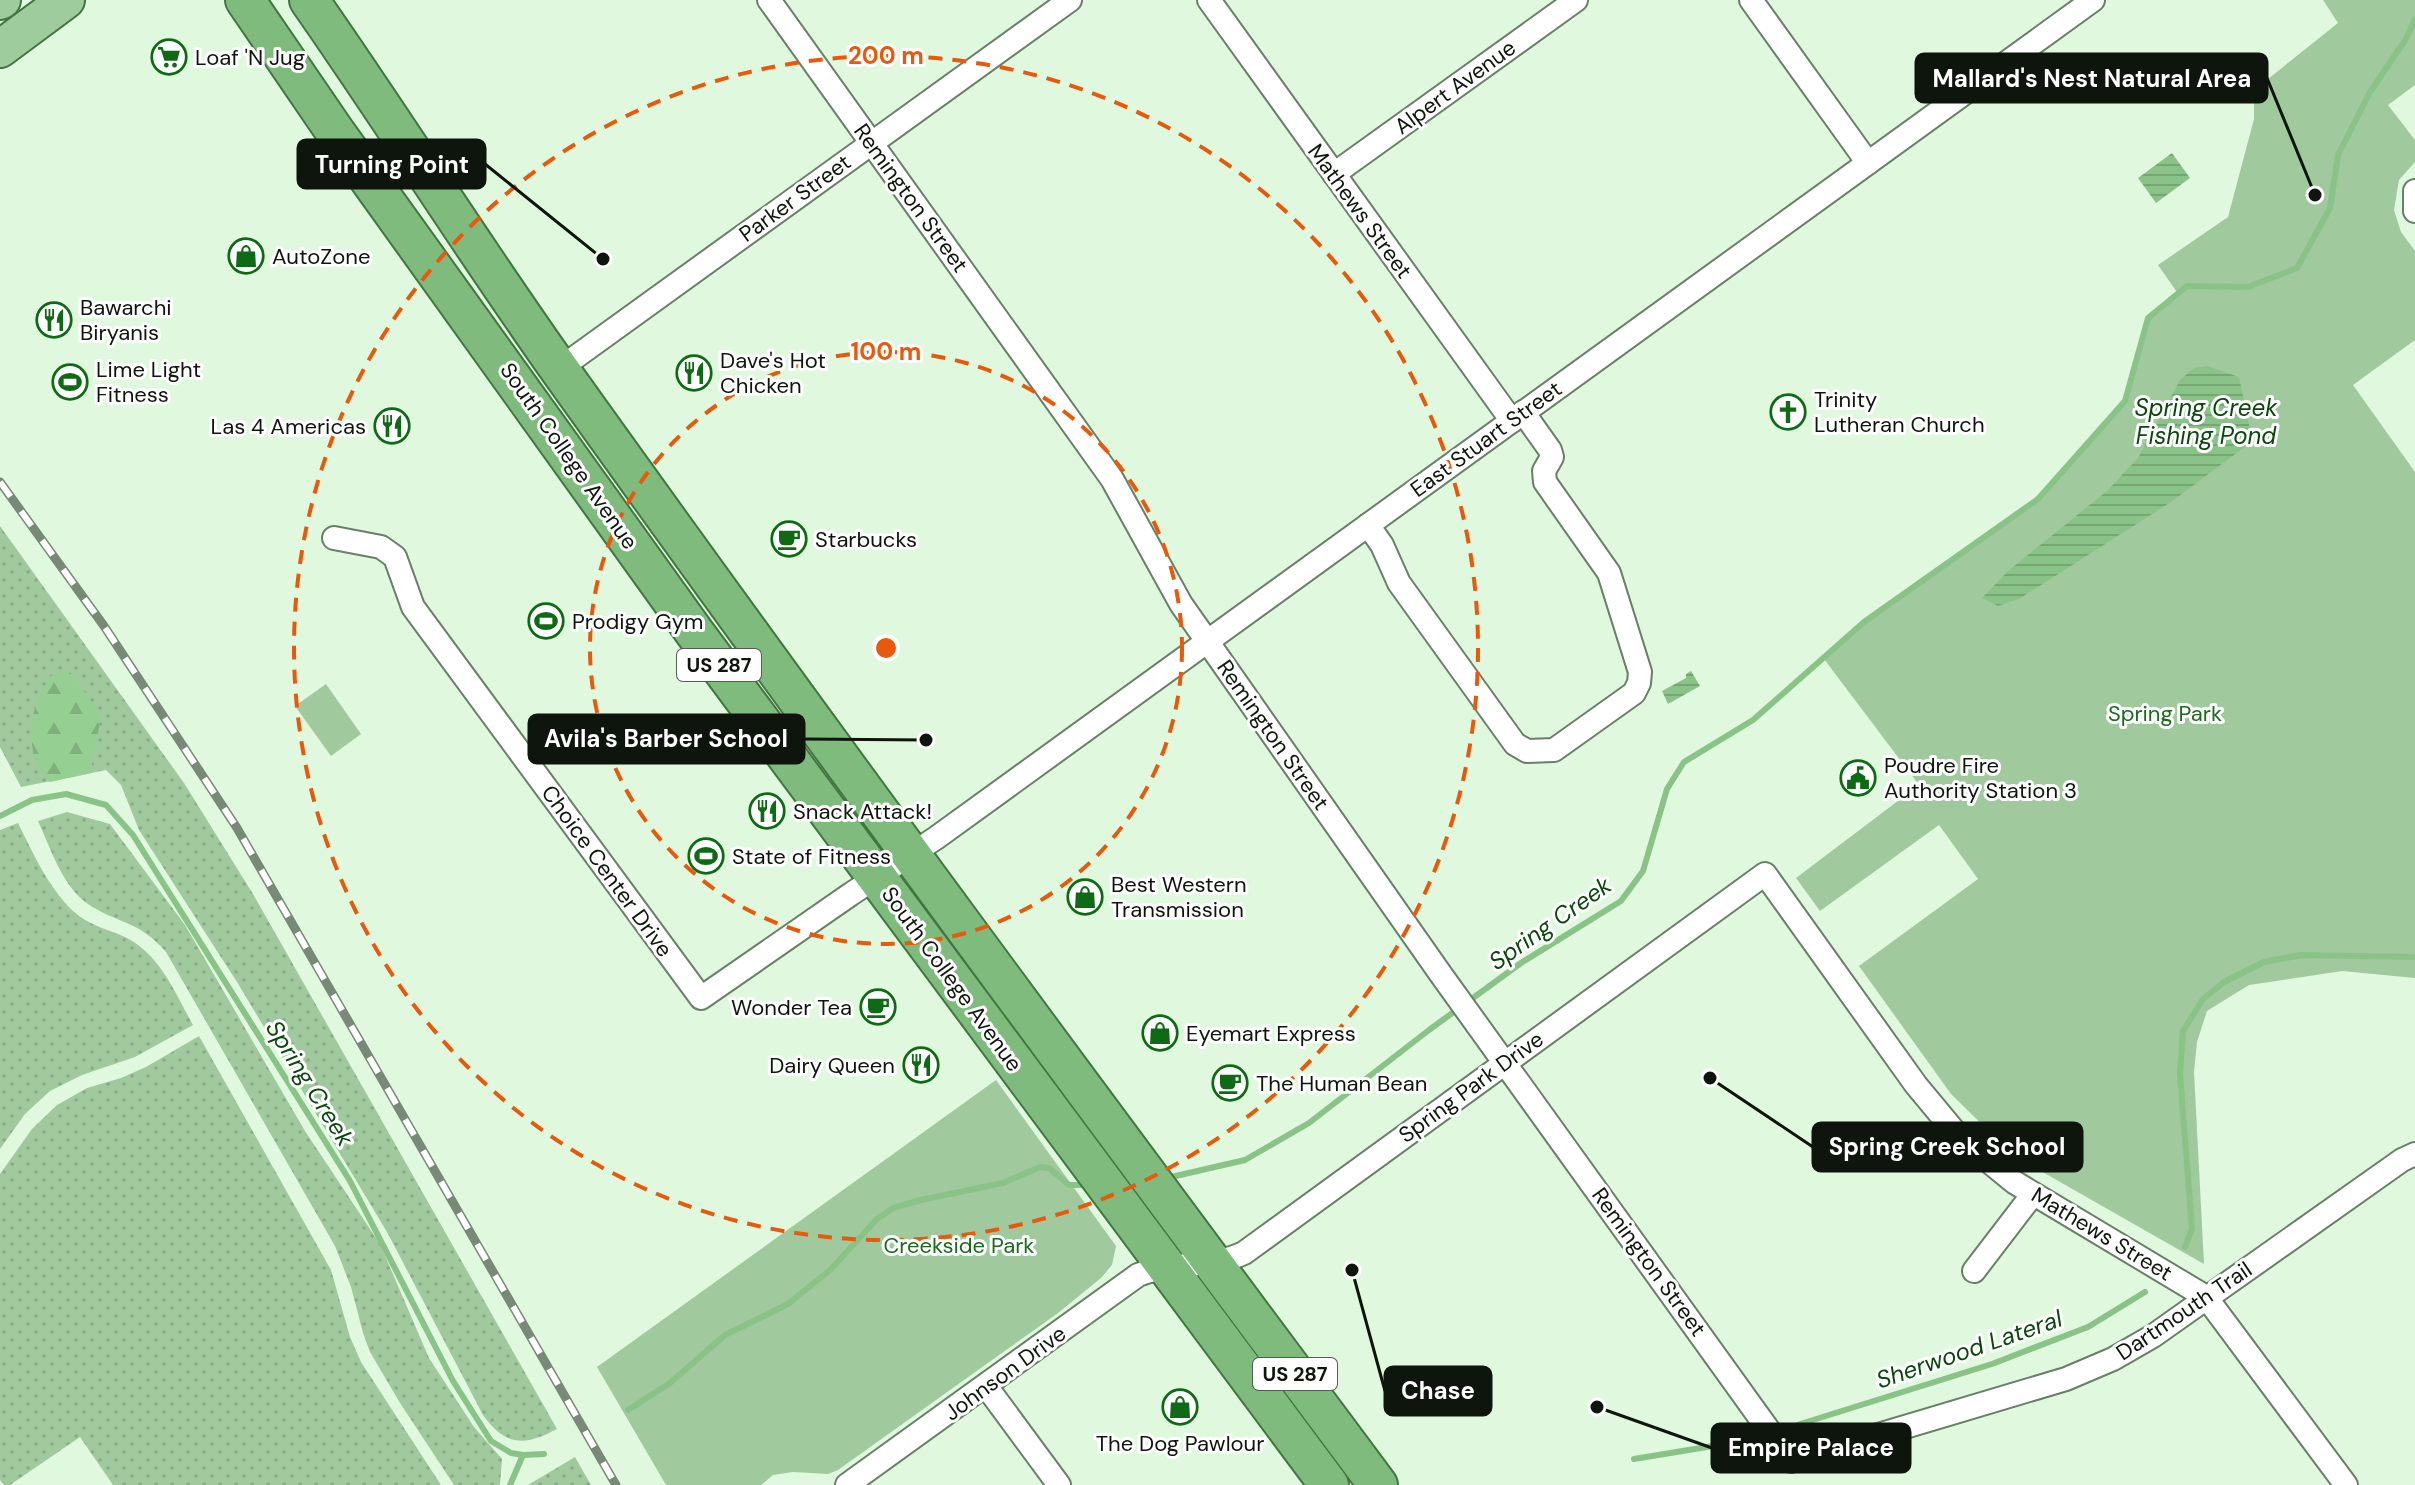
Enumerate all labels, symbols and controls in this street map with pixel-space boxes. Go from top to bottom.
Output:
street label: Alpert Avenue [1389,33,1521,141]
supermarket icon: Loaf 'N Jug [150,38,188,76]
text: 200 m [848,40,924,71]
place label: Loaf 'N Jug [195,43,305,72]
callout: Mallard's Nest Natural Area [1916,54,2267,102]
text: Mallard's Nest Natural Area [1933,63,2251,94]
street label: Remington Street [847,118,975,278]
street label: Mathews Street [1301,138,1419,284]
callout: Turning Point [298,140,485,188]
street label: Parker Street [733,148,857,248]
text: Turning Point [315,149,469,180]
shop icon: AutoZone [227,237,265,275]
place label: AutoZone [272,242,370,271]
place label: Bawarchi Biryanis [80,293,172,347]
restaurant icon: Bawarchi Biryanis [35,301,73,339]
text: 100 m [851,336,921,367]
place label: Dave's Hot Chicken [720,346,826,400]
restaurant icon: Dave's Hot Chicken [675,354,713,392]
place label: Lime Light Fitness [96,355,201,409]
street label: South College Avenue [494,357,644,555]
sports icon: Lime Light Fitness [51,363,89,401]
street label: East Stuart Street [1405,374,1567,504]
place label: Trinity Lutheran Church [1814,385,1985,439]
water label: Spring Creek Fishing Pond [2135,392,2278,451]
church icon: Trinity Lutheran Church [1769,393,1807,431]
restaurant icon: Las 4 Americas [373,407,411,445]
place label: Las 4 Americas [211,412,366,441]
cafe icon: Starbucks [770,520,808,558]
place label: Starbucks [815,525,917,554]
sports icon: Prodigy Gym [527,602,565,640]
place label: Prodigy Gym [572,607,703,636]
centre of rings [872,634,900,662]
road number: US 287 [677,649,761,681]
street label: Remington Street [1210,654,1336,816]
park label: Spring Park [2108,699,2222,728]
callout: Avila's Barber School [529,715,804,763]
text: Avila's Barber School [544,723,788,754]
place label: Poudre Fire Authority Station 3 [1884,751,2077,805]
public building icon: Poudre Fire Authority Station 3 [1839,759,1877,797]
street label: Choice Center Drive [535,779,679,963]
restaurant icon: Snack Attack! [748,792,786,830]
place label: Snack Attack! [793,797,932,826]
sports icon: State of Fitness [687,837,725,875]
place label: State of Fitness [732,842,891,871]
water label: Spring Creek [1483,869,1618,977]
place label: Best Western Transmission [1111,870,1247,924]
shop icon: Best Western Transmission [1066,878,1104,916]
street label: South College Avenue [875,881,1029,1077]
cafe icon: Wonder Tea [859,988,897,1026]
place label: Wonder Tea [731,993,852,1022]
water label: Spring Creek [259,1014,361,1152]
shop icon: Eyemart Express [1141,1014,1179,1052]
place label: Eyemart Express [1186,1019,1356,1048]
street label: Spring Park Drive [1393,1025,1549,1149]
restaurant icon: Dairy Queen [902,1046,940,1084]
place label: Dairy Queen [769,1051,895,1080]
cafe icon: The Human Bean [1211,1064,1249,1102]
place label: The Human Bean [1256,1069,1427,1098]
callout: Spring Creek School [1813,1123,2082,1171]
text: Spring Creek School [1829,1131,2065,1162]
street label: Mathews Street [2026,1180,2178,1288]
street label: Remington Street [1585,1182,1713,1342]
park label: Creekside Park [884,1231,1034,1260]
street label: Dartmouth Trail [2111,1255,2257,1367]
water label: Sherwood Lateral [1872,1302,2067,1395]
street label: Johnson Drive [938,1319,1072,1427]
road number: US 287 [1253,1358,1337,1390]
callout: Chase [1385,1367,1491,1415]
text: Chase [1401,1375,1475,1406]
shop icon: The Dog Pawlour [1161,1388,1199,1426]
callout: Empire Palace [1712,1424,1910,1472]
place label: The Dog Pawlour [1096,1429,1264,1458]
text: Empire Palace [1728,1432,1894,1463]

